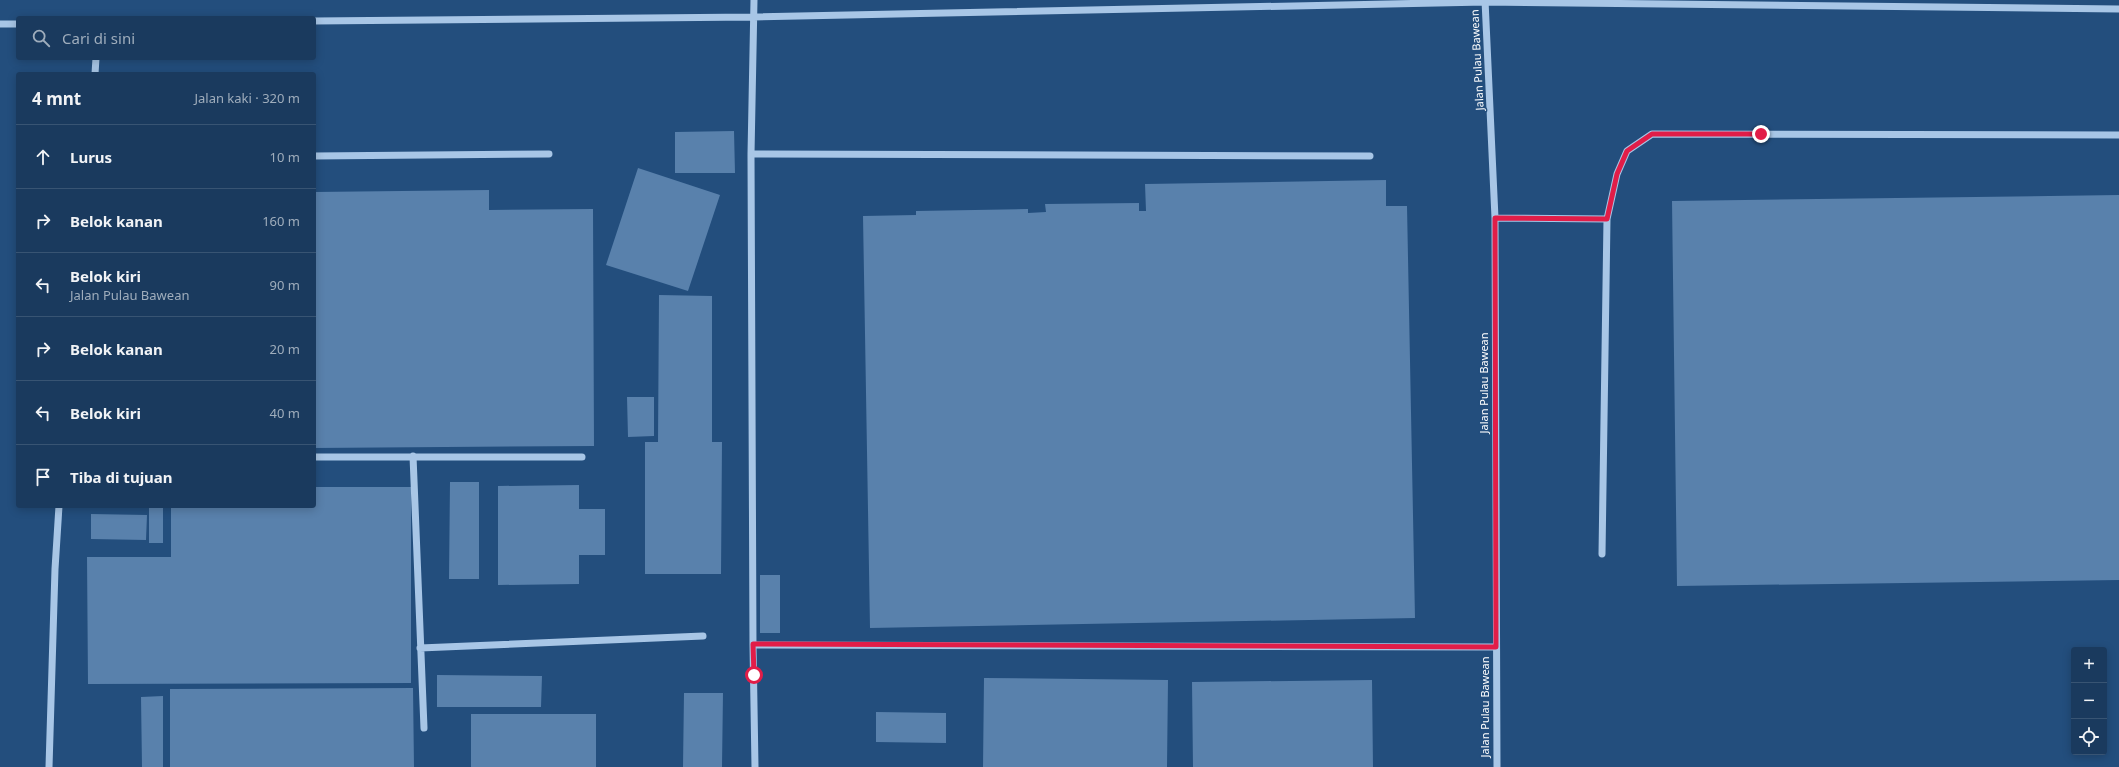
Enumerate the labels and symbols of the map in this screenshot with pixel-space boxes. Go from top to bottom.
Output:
street label: Jalan Pulau Bawean [1466,9,1487,112]
route end [1752,125,1770,143]
street label: Jalan Pulau Bawean [1476,332,1491,435]
street label: Jalan Pulau Bawean [1477,656,1492,759]
route start [745,666,763,684]

